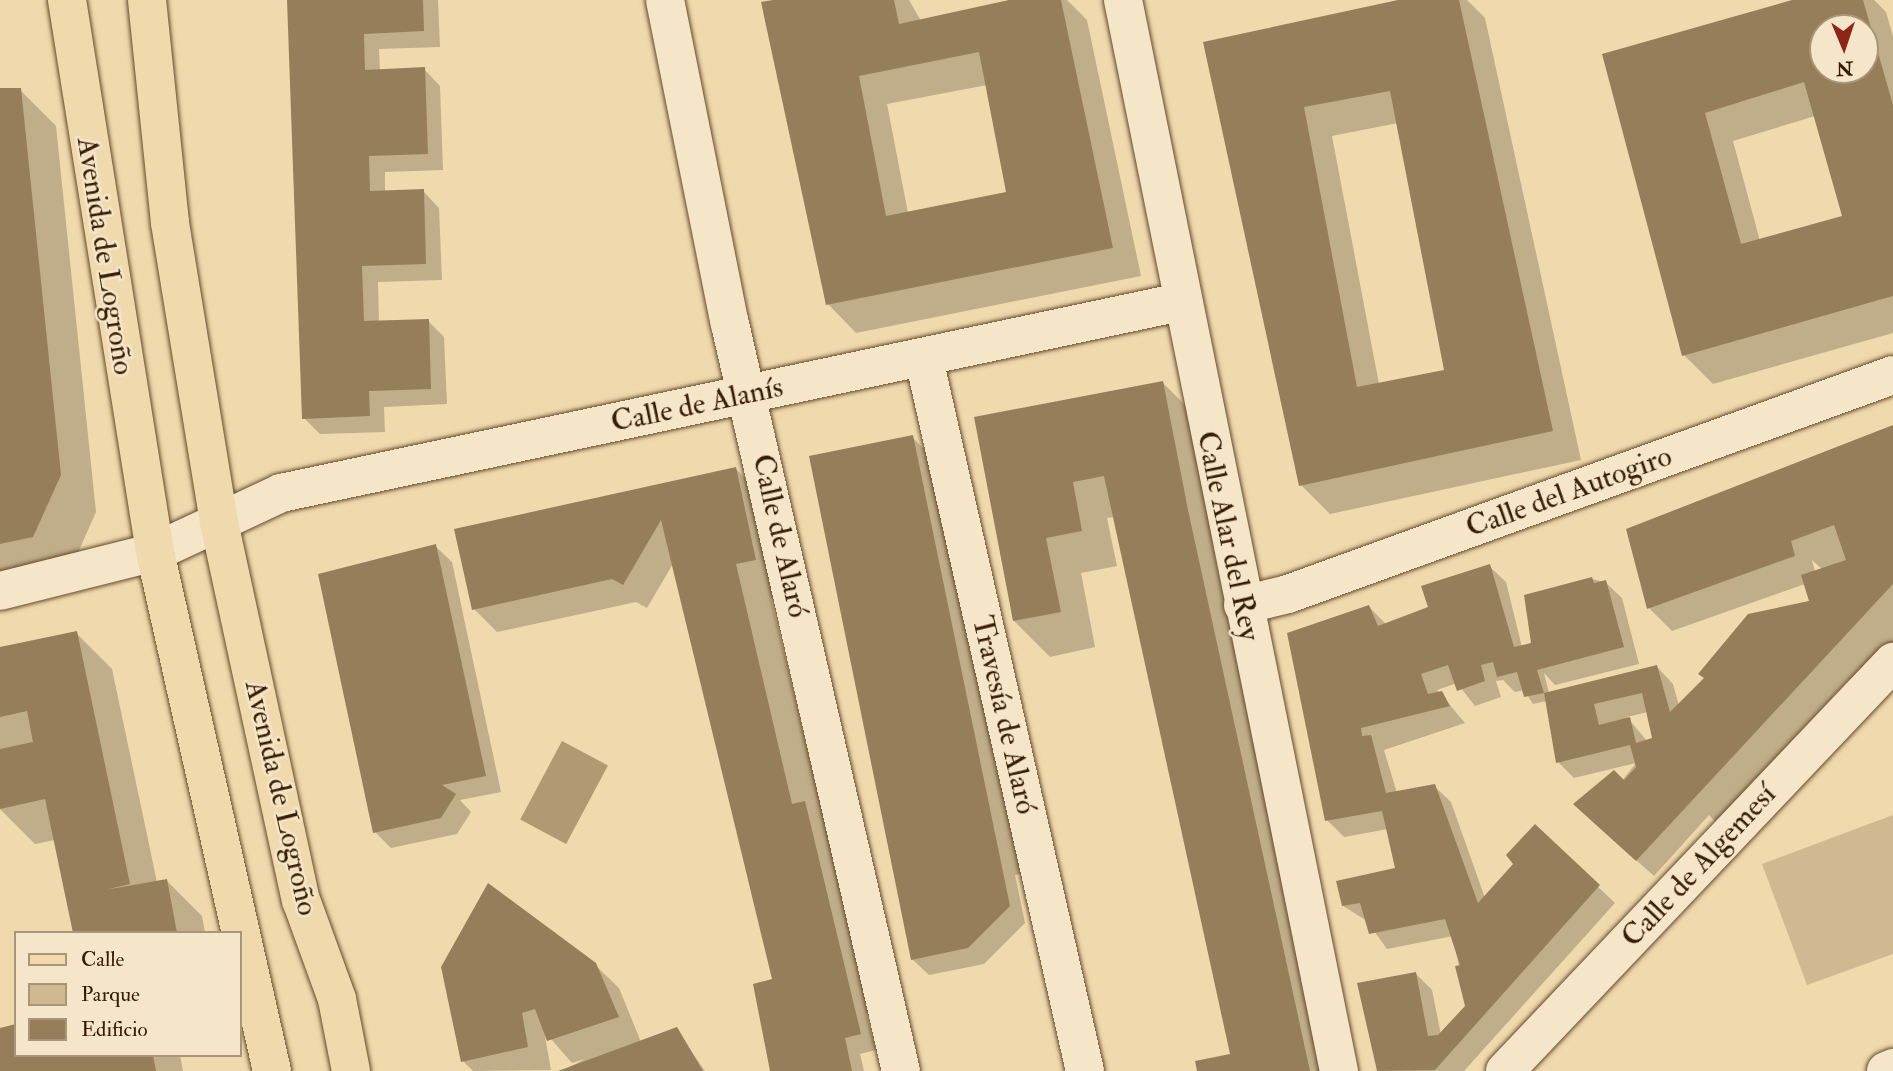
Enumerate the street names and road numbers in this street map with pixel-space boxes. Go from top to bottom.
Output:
street label: Avenida de Logroño [68,135,142,377]
street label: Calle de Alanís [608,369,786,441]
street label: Calle Alar del Rey [1188,428,1268,644]
street label: Calle del Autogiro [1461,438,1677,546]
street label: Calle de Alaró [744,451,816,621]
street label: Travesía de Alaró [964,612,1044,818]
street label: Avenida de Logroño [236,677,326,919]
street label: Calle de Algemesí [1614,777,1784,955]

